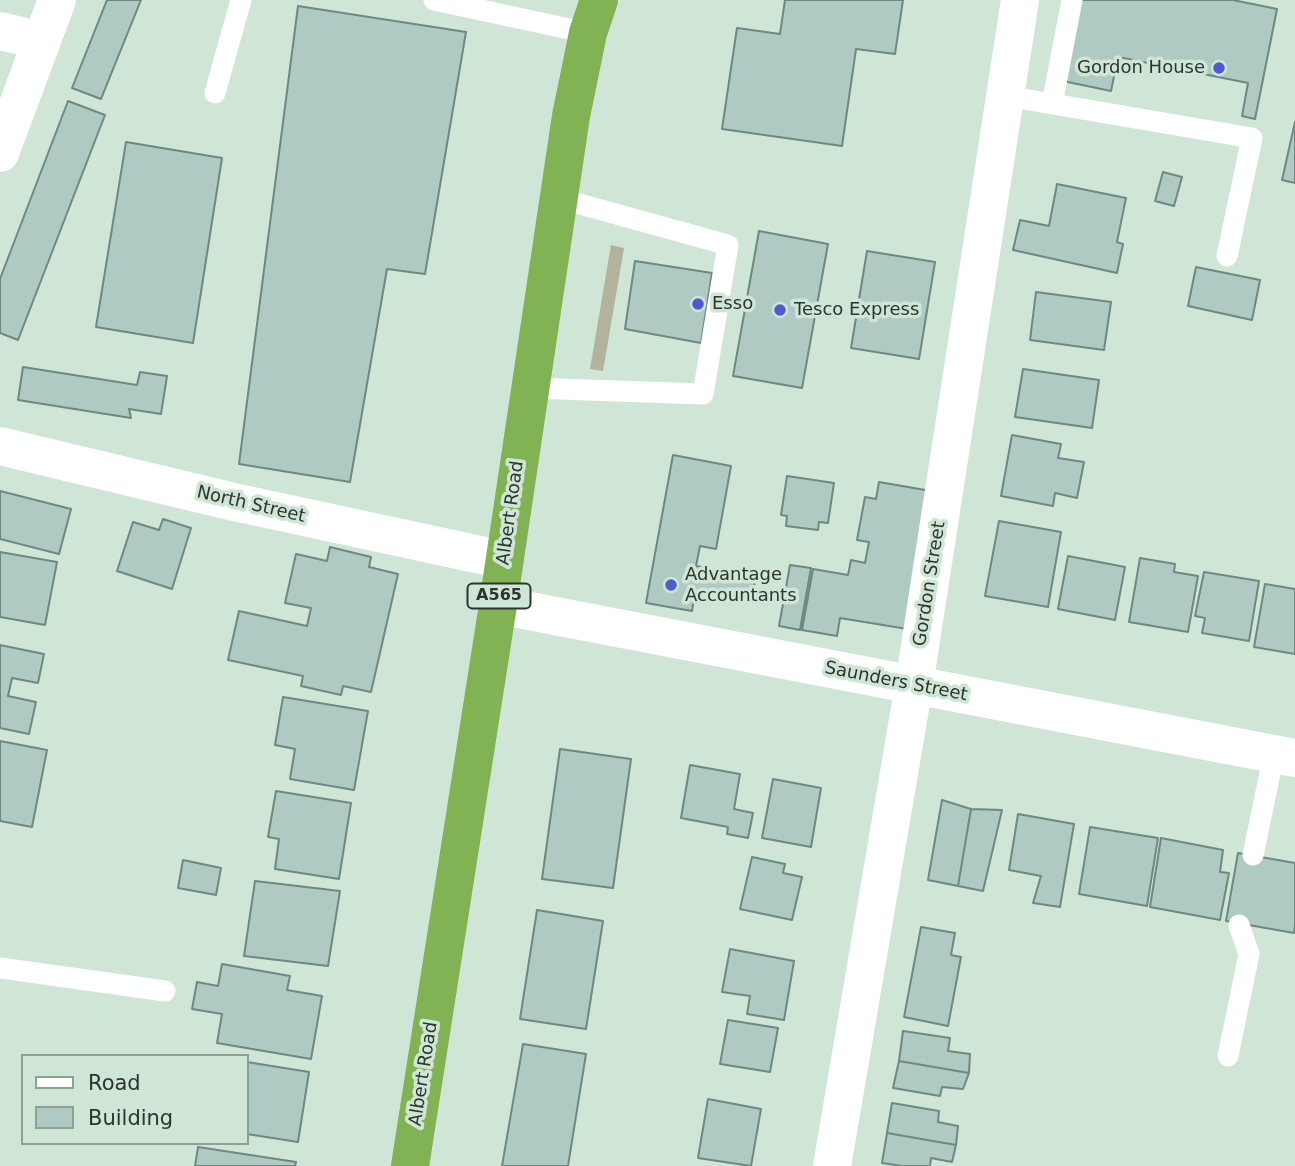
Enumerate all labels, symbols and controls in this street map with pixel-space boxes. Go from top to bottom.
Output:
place label: Gordon House [1077,57,1205,79]
marker: Gordon House [1211,60,1227,76]
place label: Esso [712,293,753,315]
marker: Esso [690,296,706,312]
place label: Tesco Express [794,299,919,321]
marker: Tesco Express [772,302,788,318]
street label: Albert Road [493,459,529,567]
street label: North Street [195,482,307,528]
street label: Gordon Street [909,520,951,648]
place label: Advantage Accountants [685,564,797,606]
marker: Advantage Accountants [663,577,679,593]
road number: A565 [468,583,530,608]
street label: Saunders Street [823,658,969,706]
street label: Albert Road [405,1020,443,1128]
legend [21,1054,248,1145]
text: Road [88,1071,141,1095]
text: Building [88,1106,173,1130]

